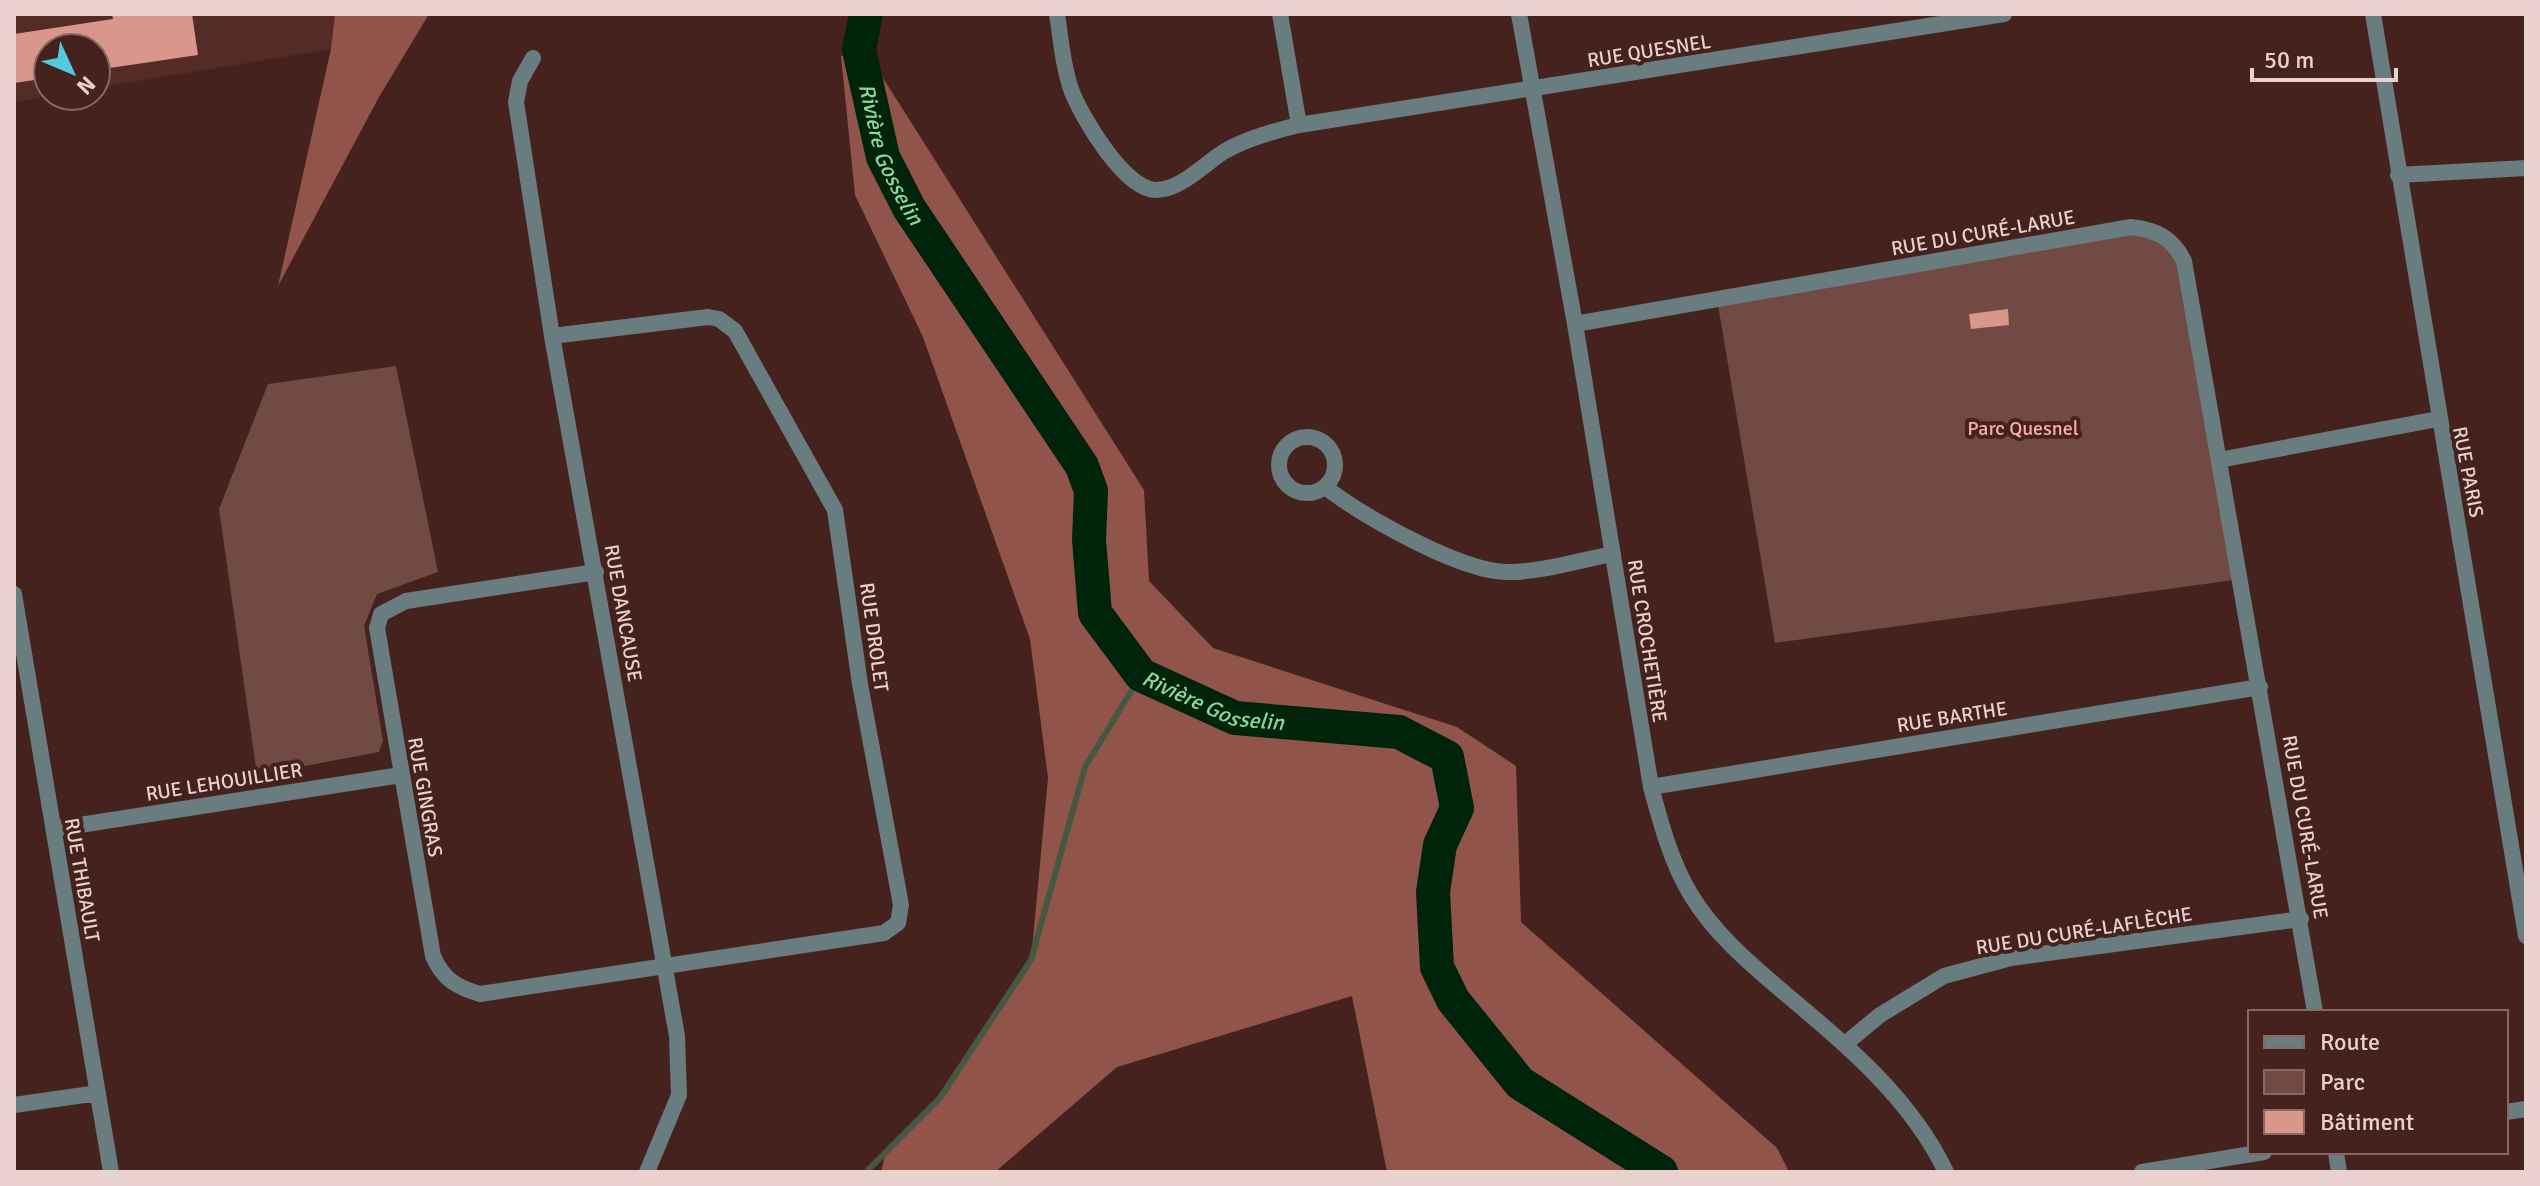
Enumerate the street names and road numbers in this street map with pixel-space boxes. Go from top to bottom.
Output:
street label: RUE QUESNEL [1585,29,1713,73]
street label: RUE DU CURÉ-LARUE [1889,205,2077,261]
street label: RUE PARIS [2447,424,2489,520]
street label: RUE DANCAUSE [599,542,647,684]
street label: RUE CROCHETIÈRE [1622,558,1672,724]
street label: RUE DROLET [854,581,894,693]
street label: RUE BARTHE [1895,696,2009,738]
street label: RUE DU CURÉ-LARUE [2277,733,2333,921]
street label: RUE GINGRAS [402,735,448,859]
street label: RUE LEHOUILLIER [144,757,304,807]
street label: RUE THIBAULT [59,816,105,944]
street label: RUE DU CURÉ-LAFLÈCHE [1974,902,2194,960]

